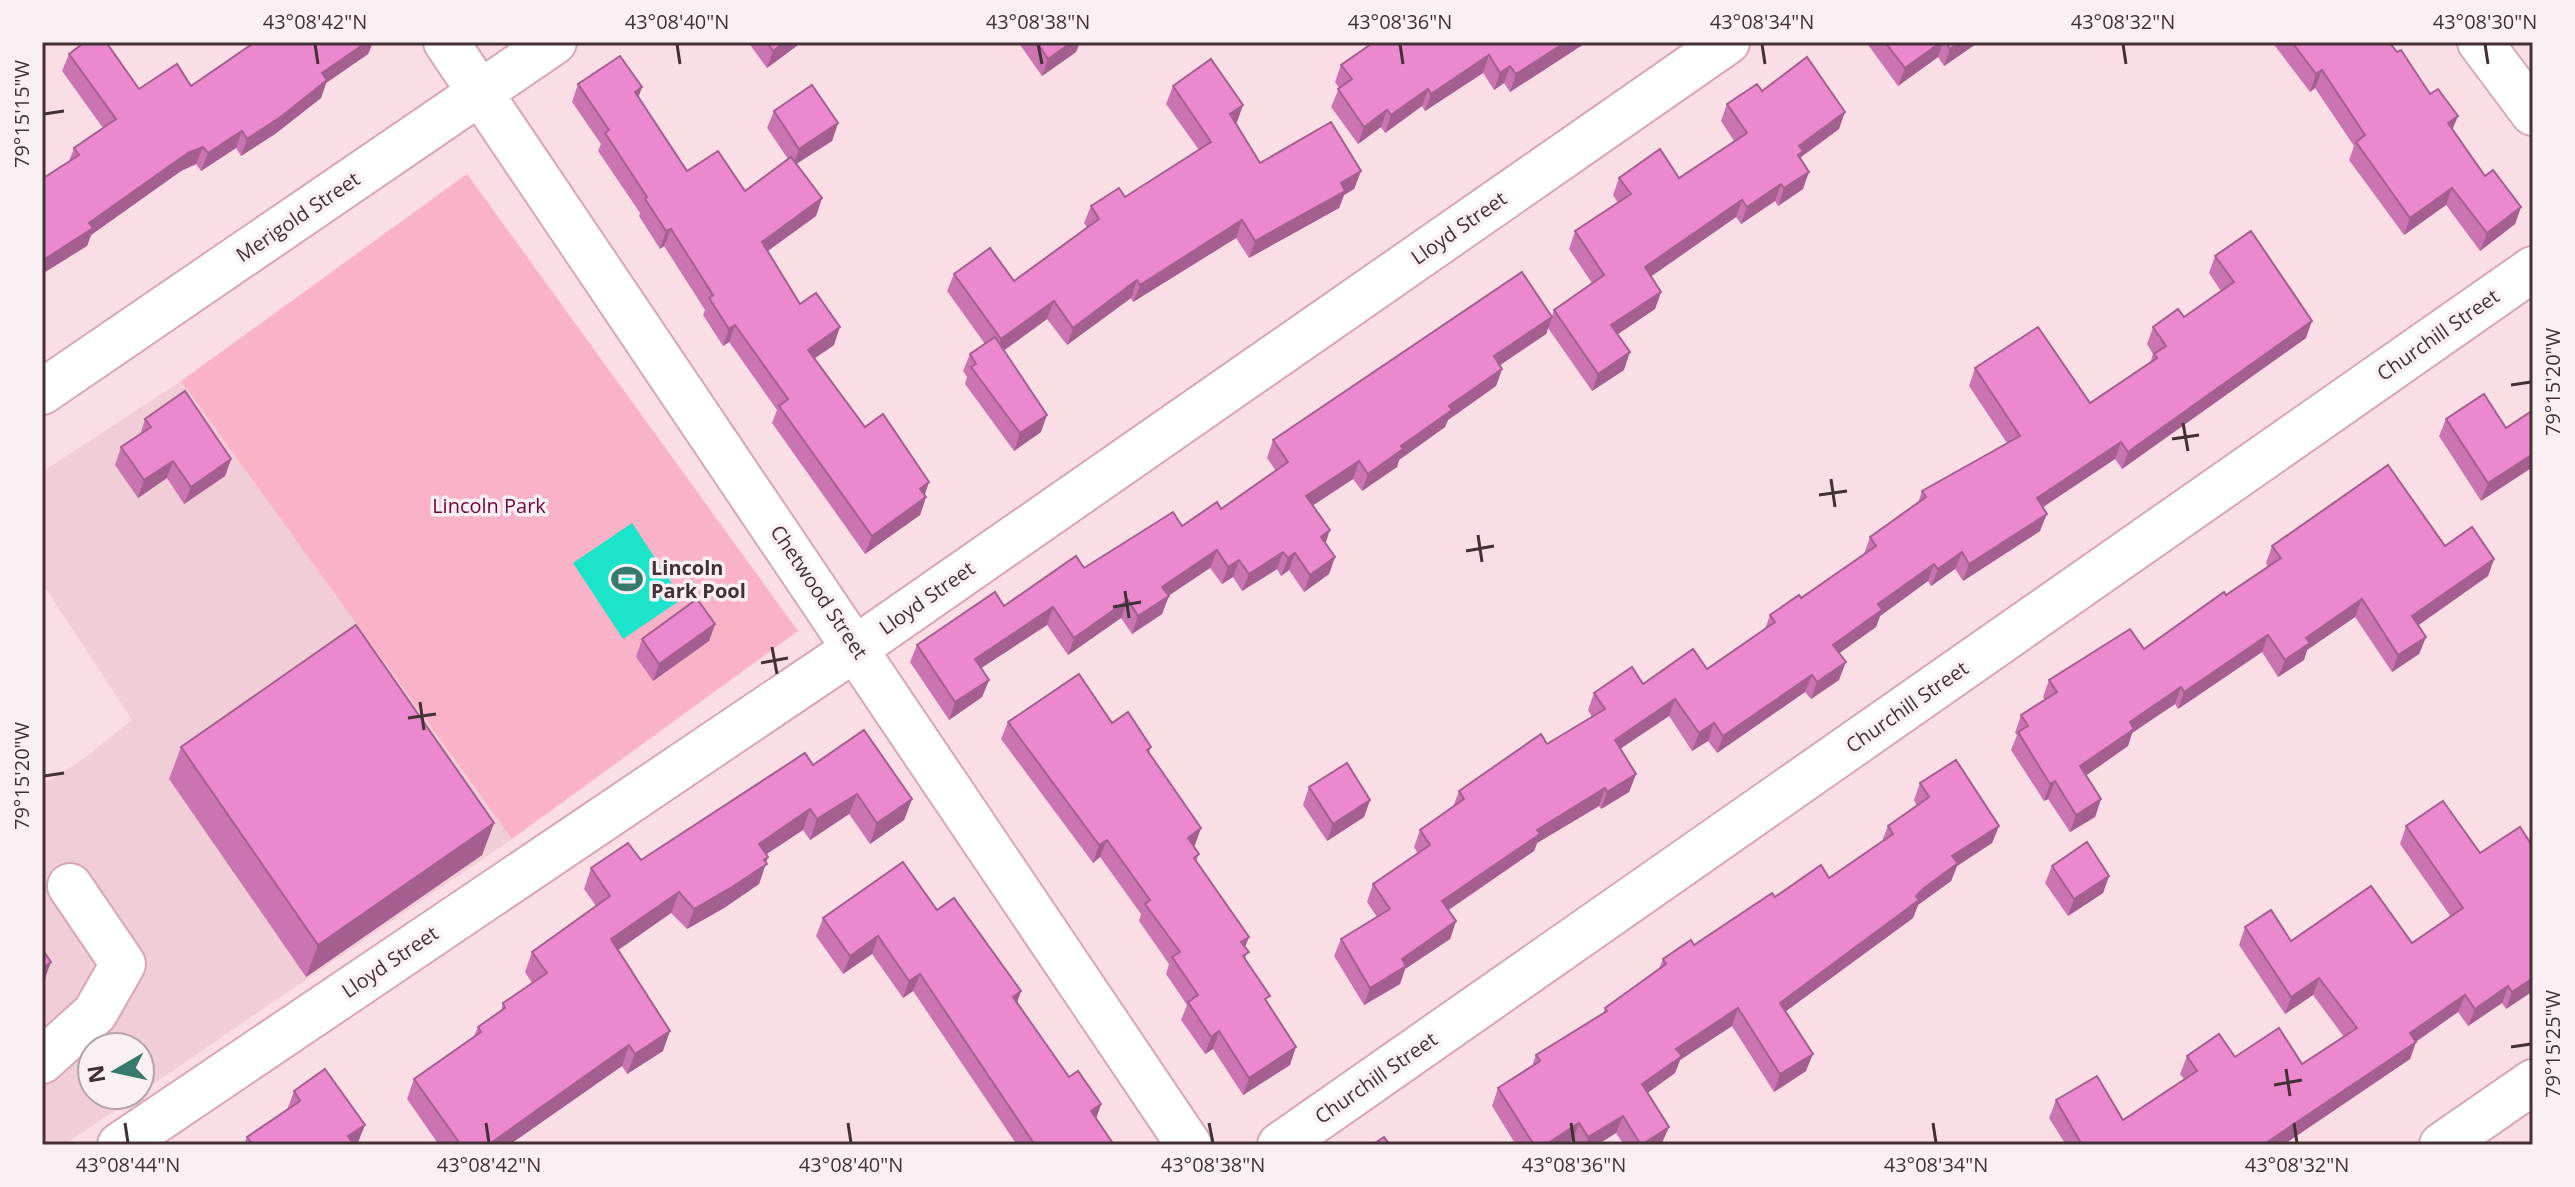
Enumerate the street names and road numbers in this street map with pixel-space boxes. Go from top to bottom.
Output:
street label: Merigold Street [231,165,365,268]
street label: Lloyd Street [1406,185,1512,270]
street label: Churchill Street [2371,282,2504,387]
street label: Chetwood Street [765,519,874,664]
street label: Lloyd Street [874,555,980,640]
street label: Churchill Street [1840,654,1973,759]
street label: Lloyd Street [336,919,443,1004]
street label: Churchill Street [1309,1025,1442,1130]

